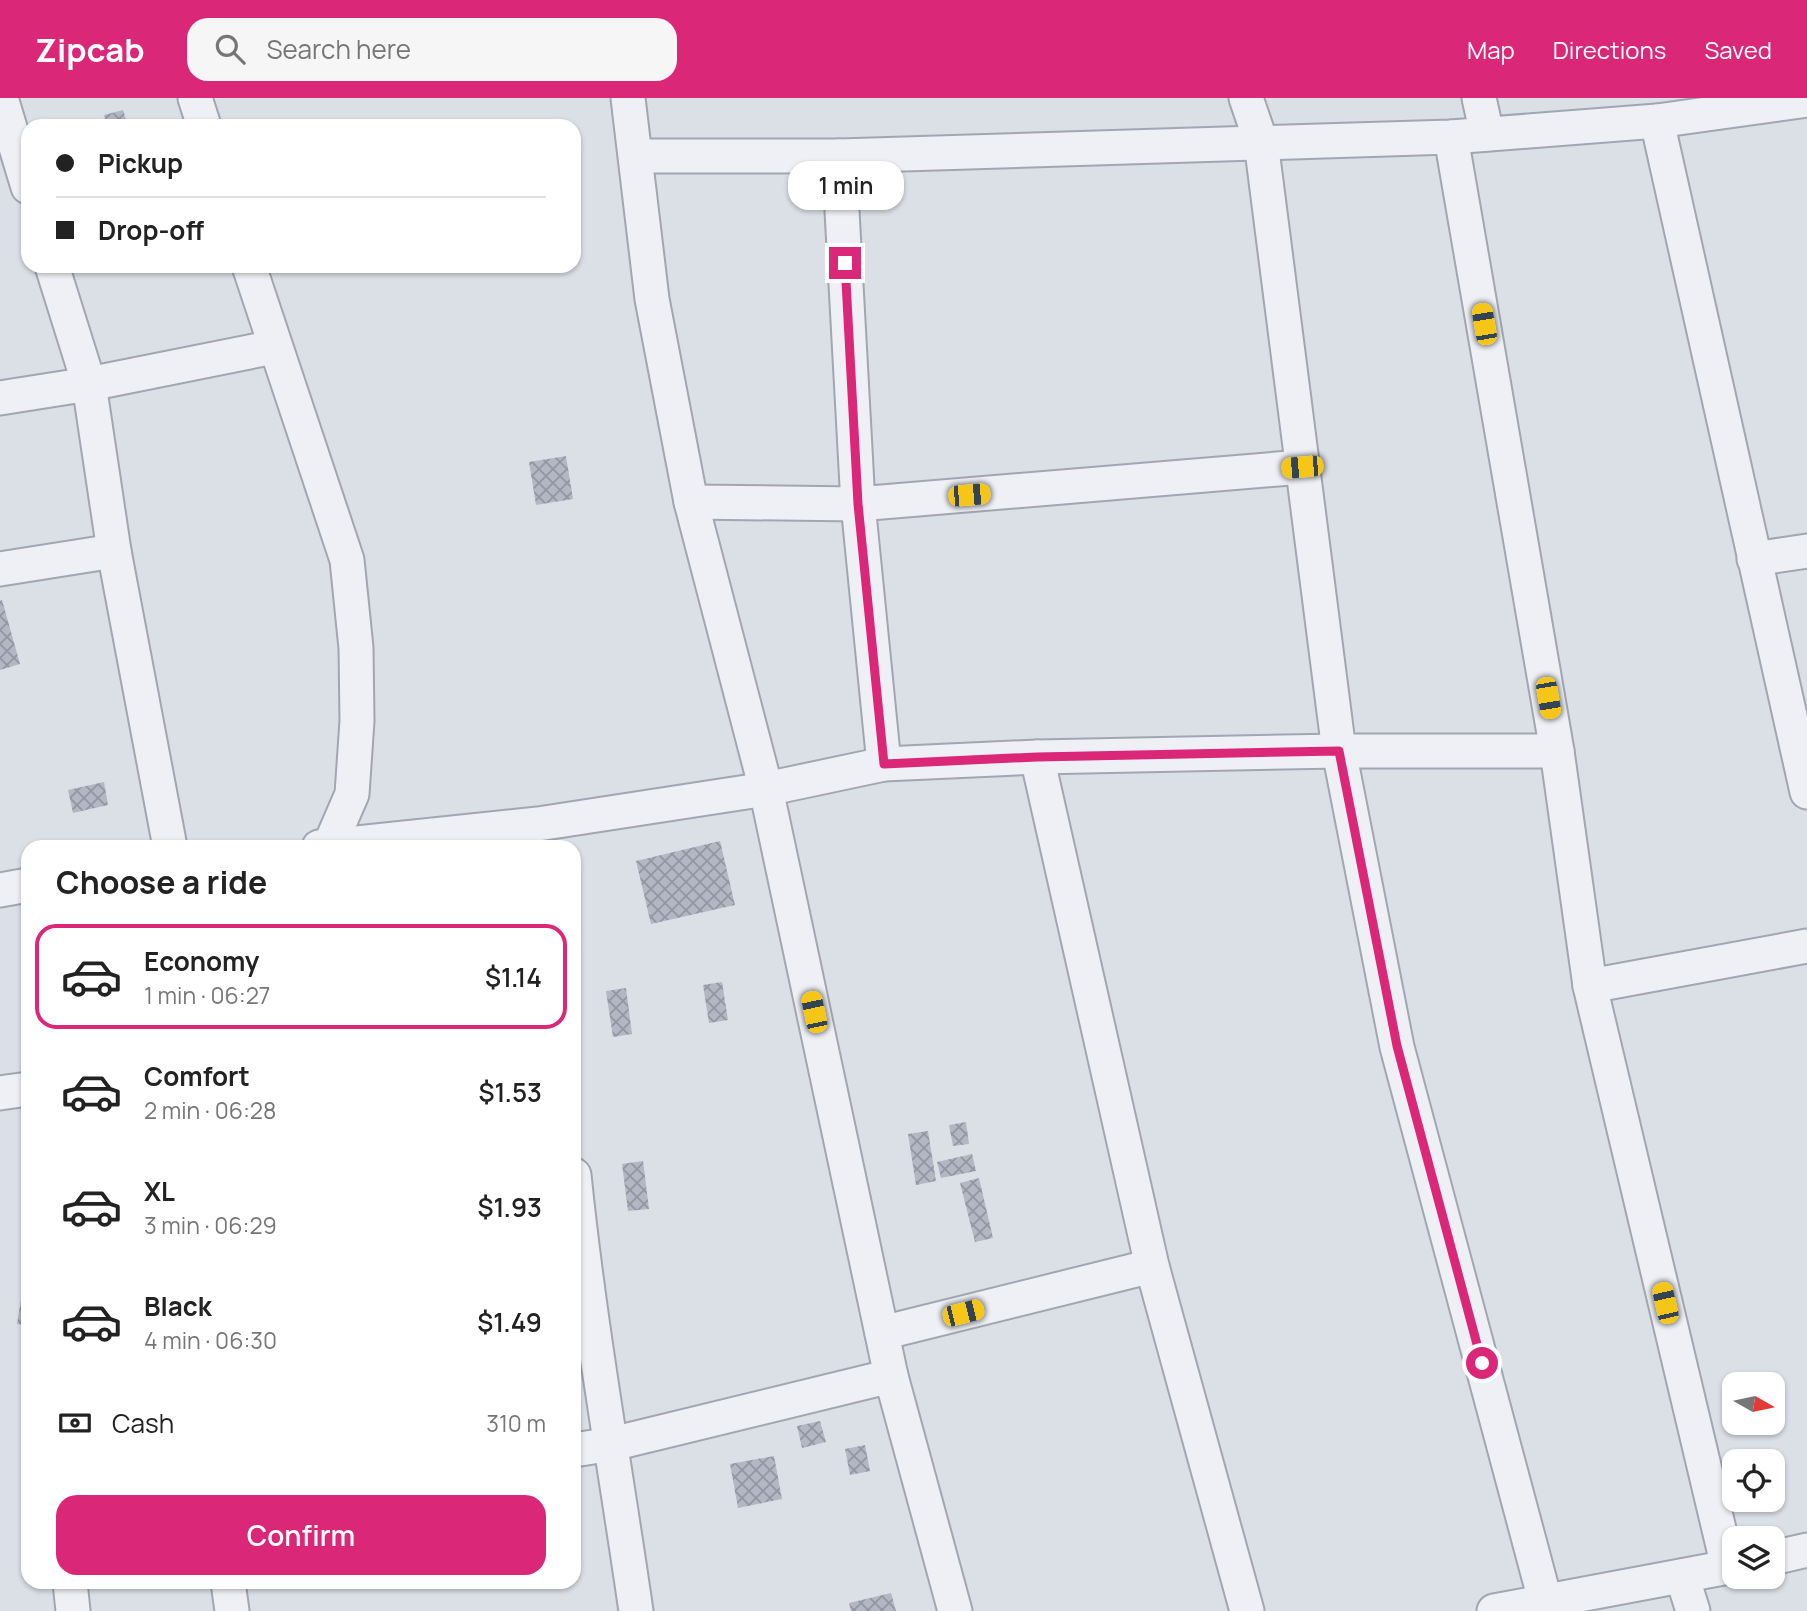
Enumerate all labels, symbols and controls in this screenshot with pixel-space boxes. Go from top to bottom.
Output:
search box [187,18,677,81]
text: Zipcab [35,27,145,72]
icon: search [211,30,249,68]
text: Search here [267,31,411,67]
text: Map [1467,33,1515,66]
text: Directions [1553,33,1666,66]
text: Saved [1704,33,1772,66]
text: Pickup [98,145,183,181]
callout: 1 min [787,162,903,211]
text: 1 min [819,169,873,201]
text: Drop-off [98,212,204,248]
route end [829,247,861,279]
car [1471,301,1498,347]
car [1281,455,1324,479]
car [948,483,991,507]
car [1535,675,1562,721]
text: Choose a ride [56,860,267,904]
text: Economy [144,943,259,979]
icon: car [60,945,123,1008]
text: $1.14 [485,959,542,995]
text: 1 min · 06:27 [144,979,270,1011]
car [800,989,829,1035]
text: Comfort [144,1058,250,1094]
icon: car [60,1060,123,1123]
text: $1.53 [479,1074,542,1110]
text: 2 min · 06:28 [144,1094,276,1126]
text: XL [144,1173,175,1209]
icon: car [60,1175,123,1238]
text: $1.93 [478,1189,542,1225]
text: 3 min · 06:29 [144,1209,277,1241]
car [1651,1280,1680,1326]
text: Black [144,1288,212,1324]
icon: car [60,1290,123,1353]
car [941,1298,986,1328]
text: $1.49 [477,1304,542,1340]
text: 4 min · 06:30 [144,1324,277,1356]
route start [1466,1347,1498,1379]
north arrow [1722,1372,1785,1435]
map controls [1722,1372,1785,1589]
icon: cash [56,1404,94,1442]
text: Cash [112,1405,174,1441]
text: 310 m [486,1407,546,1439]
button: locate [1722,1449,1785,1512]
button: Confirm [56,1495,546,1575]
button: layers [1722,1526,1785,1589]

